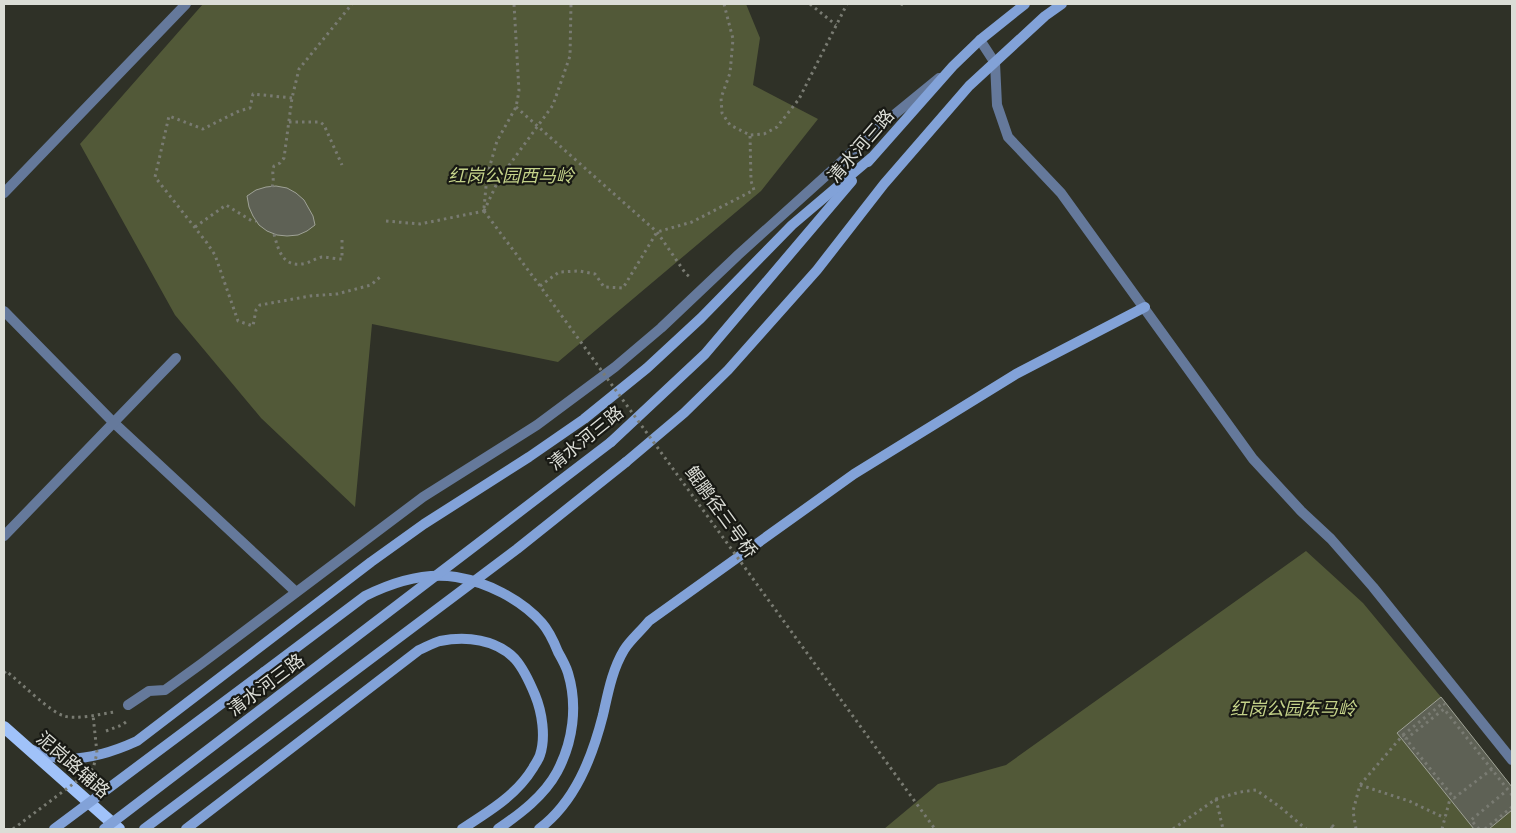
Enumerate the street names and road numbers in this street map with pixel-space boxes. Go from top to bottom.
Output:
street label: 清水河三路 [824,105,898,187]
street label: 清水河三路 [545,402,627,474]
street label: 鲲鹏径三号桥 [681,462,761,562]
street label: 清水河三路 [224,650,308,720]
street label: 泥岗路辅路 [32,728,114,802]

